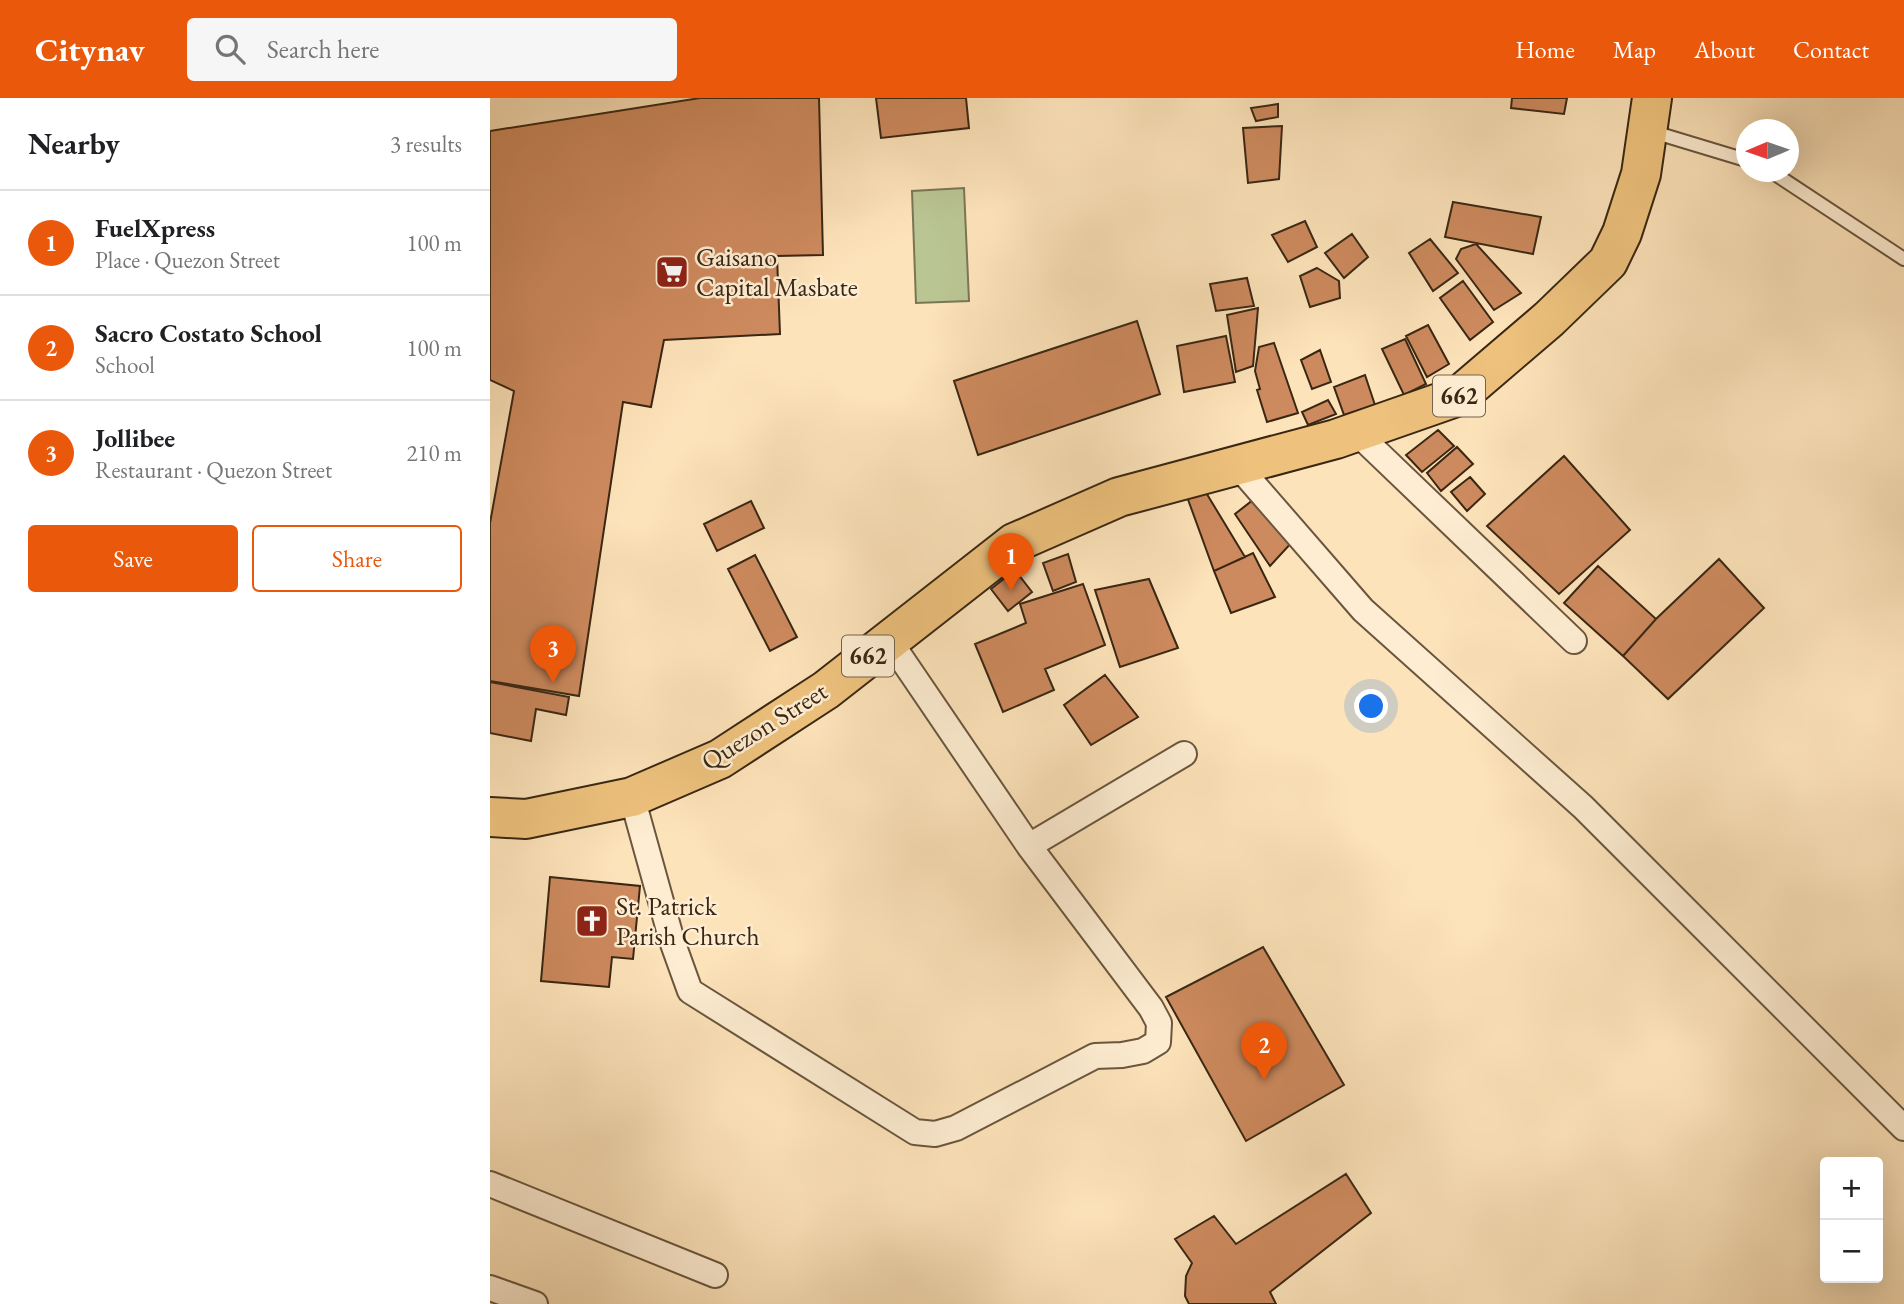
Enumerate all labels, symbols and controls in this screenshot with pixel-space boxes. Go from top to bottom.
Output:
search box [187,18,677,81]
text: Citynav [35,28,145,71]
icon: search [211,30,249,68]
text: Search here [267,32,379,66]
text: Home [1515,34,1575,65]
text: Map [1613,34,1656,65]
text: About [1694,34,1755,65]
text: Contact [1793,34,1869,65]
north arrow [1736,119,1799,182]
text: Nearby [28,124,120,163]
text: 3 results [390,129,462,159]
text: FuelXpress [95,211,215,245]
text: 1 [45,228,57,258]
text: 100 m [406,228,462,258]
place label: Gaisano Capital Masbate [696,240,858,304]
text: Place · Quezon Street [95,245,280,275]
supermarket icon: Gaisano Capital Masbate [653,253,691,291]
text: Sacro Costato School [95,316,322,350]
text: 2 [45,333,57,363]
text: 100 m [406,333,462,363]
text: School [95,350,155,380]
road number: 662 [1433,376,1485,416]
text: Jollibee [95,421,175,455]
text: 3 [45,438,57,468]
text: 210 m [406,438,462,468]
text: Restaurant · Quezon Street [95,455,332,485]
button: Save [28,525,238,592]
button: Share [252,525,462,592]
pin: 1 [988,533,1034,591]
pin: 3 [530,625,576,683]
road number: 662 [842,636,894,676]
street label: Quezon Street [695,674,833,778]
your location [1354,689,1388,723]
place label: St. Patrick Parish Church [616,889,760,953]
church icon: St. Patrick Parish Church [573,902,611,940]
pin: 2 [1241,1022,1287,1080]
map controls [1820,1157,1883,1283]
button: + [1820,1157,1883,1220]
button: − [1820,1220,1883,1283]

